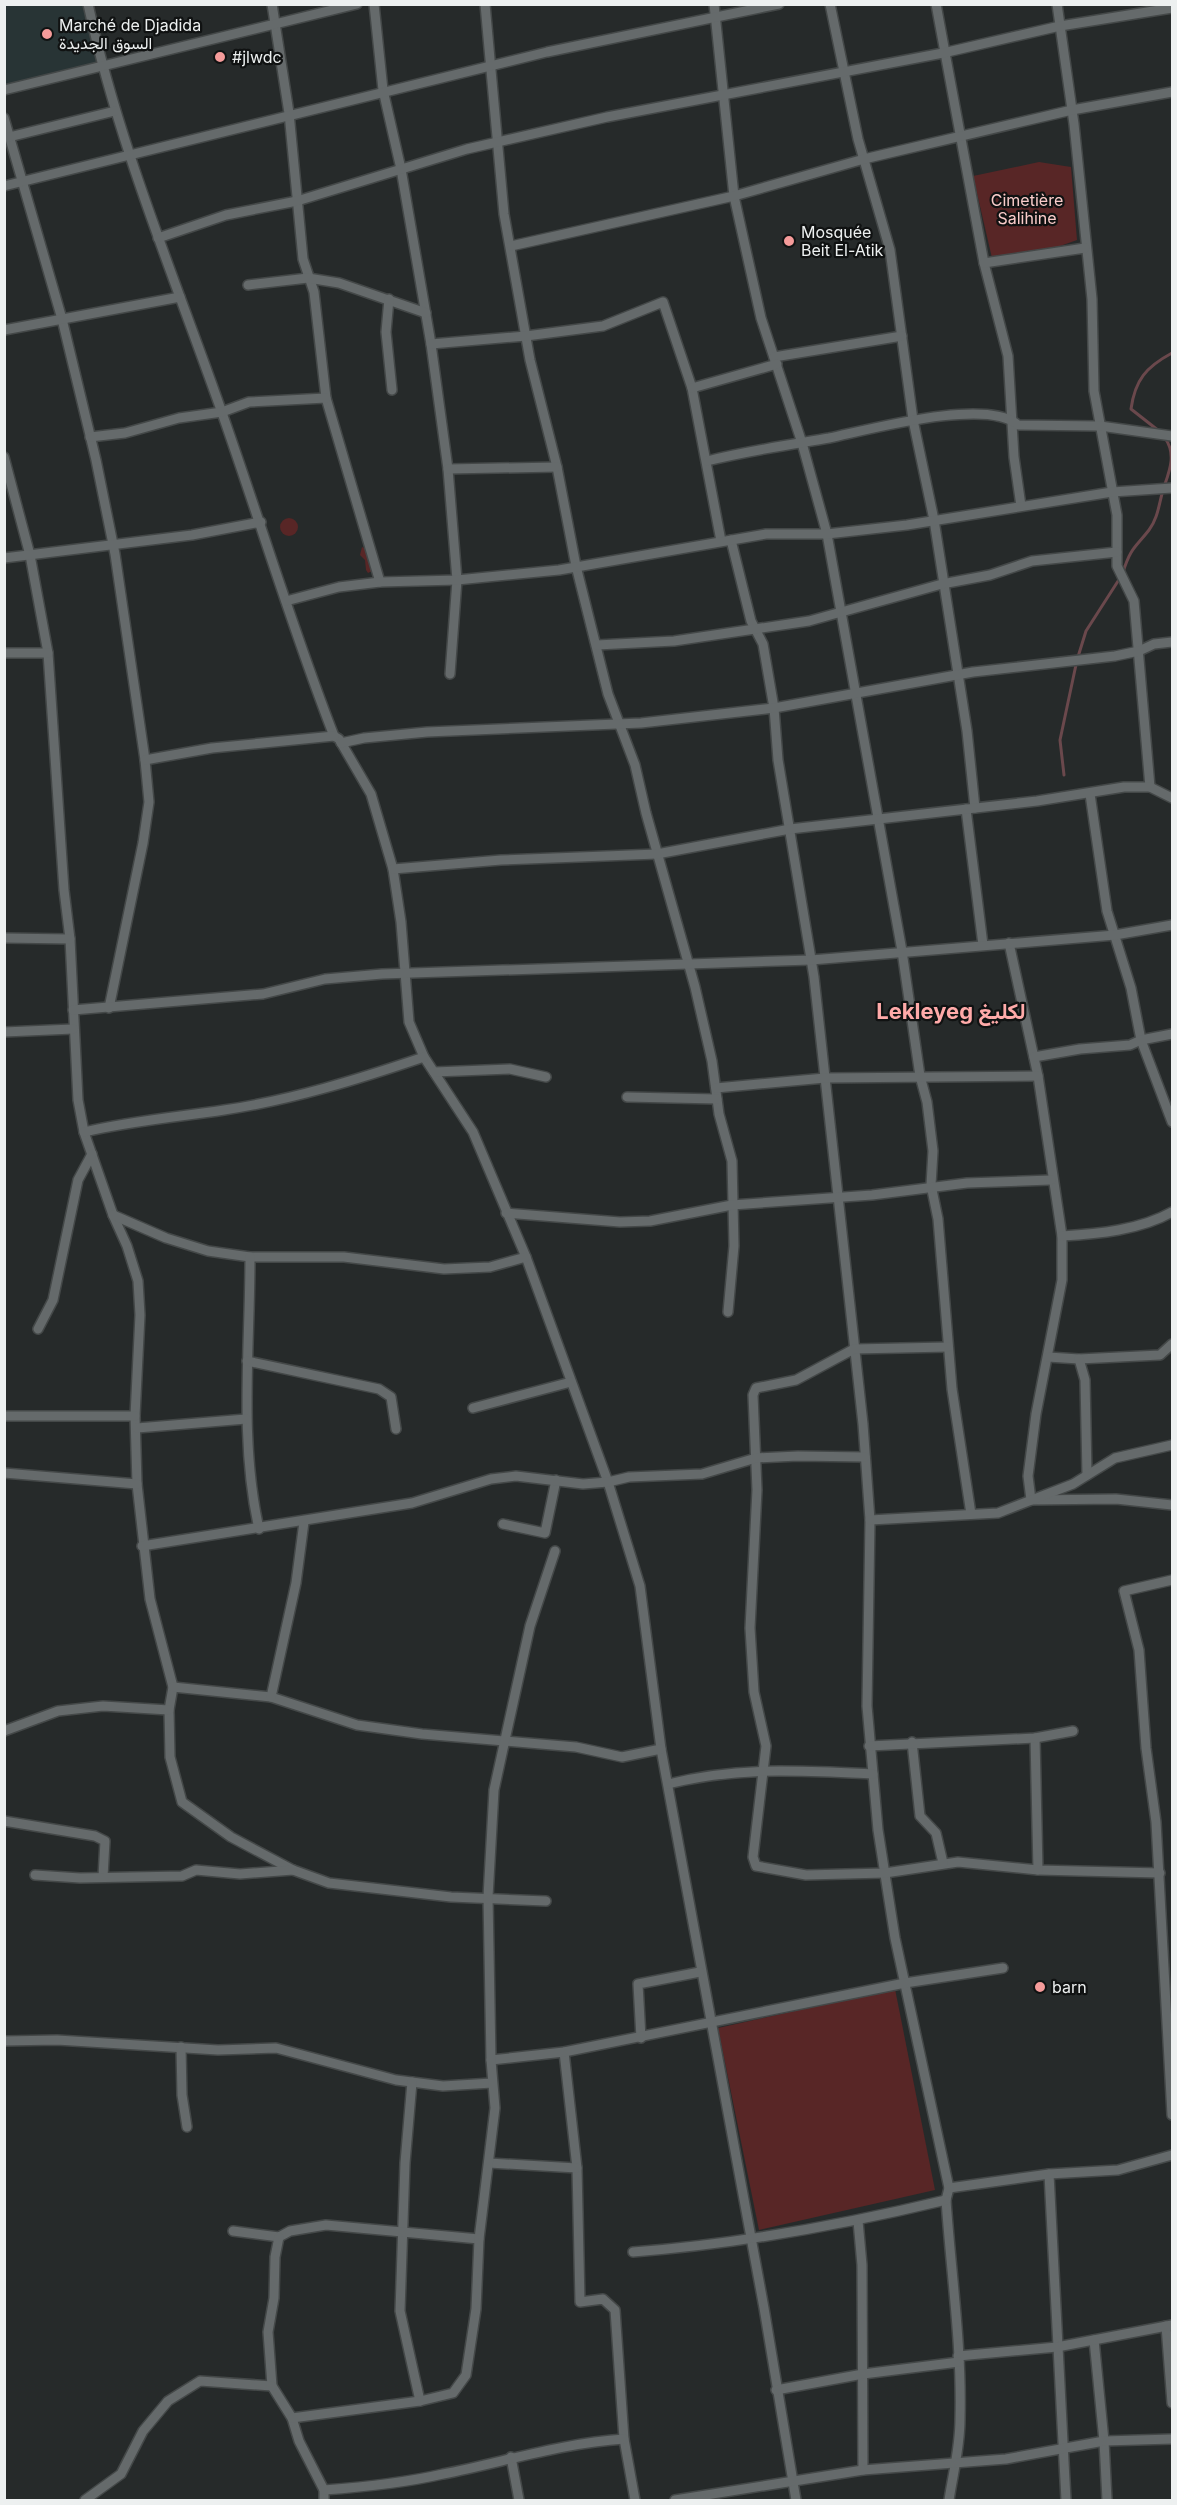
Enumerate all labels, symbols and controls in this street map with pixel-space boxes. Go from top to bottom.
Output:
place label: Marché de Djadida السوق الجديدة [59,15,201,54]
marker: Marché de Djadida السوق الجديدة [40,27,54,41]
place label: #jlwdc [232,47,282,67]
marker: #jlwdc [213,50,227,64]
park label: Cimetière Salihine [991,190,1063,228]
place label: Mosquée Beit El-Atik [801,222,884,260]
marker: Mosquée Beit El-Atik [782,234,796,248]
district label: Lekleyeg لكليغ [876,998,1026,1026]
place label: barn [1052,1977,1087,1997]
marker: barn [1033,1980,1047,1994]

